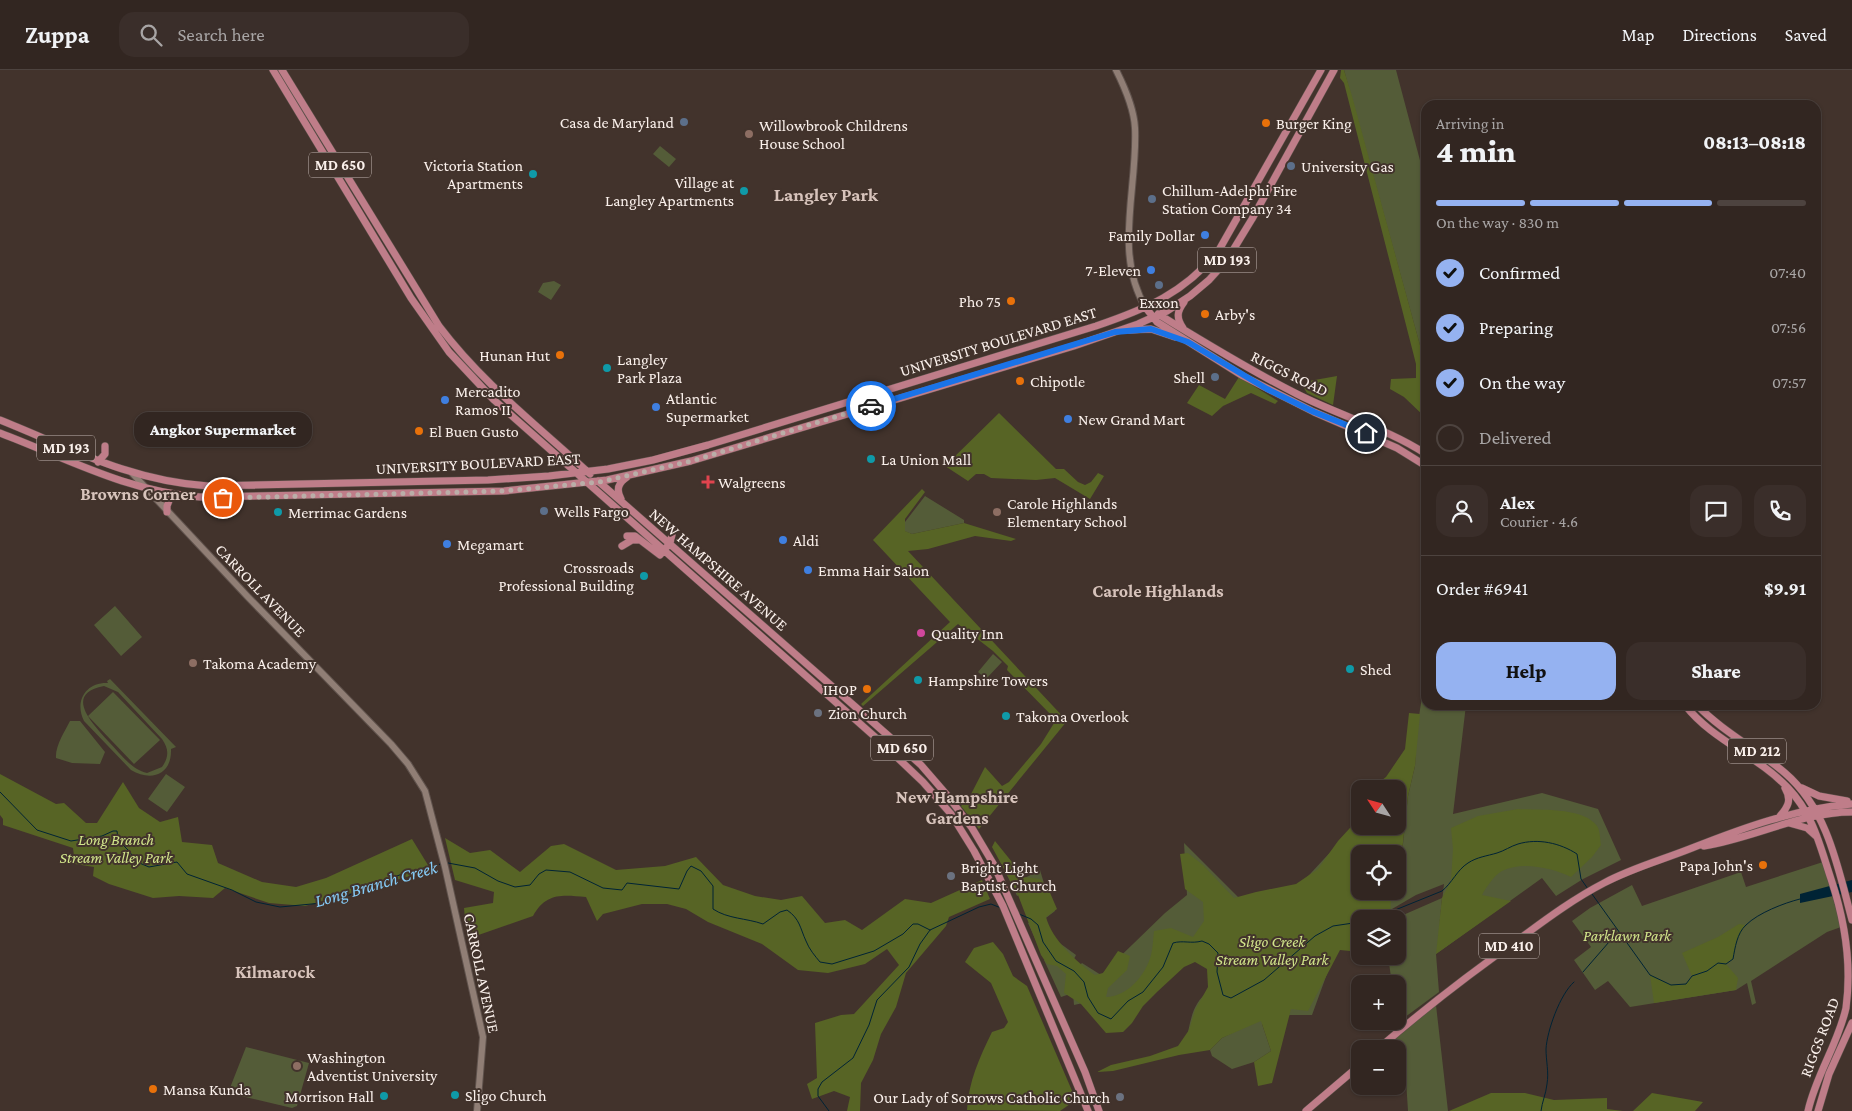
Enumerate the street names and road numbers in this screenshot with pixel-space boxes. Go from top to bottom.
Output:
road number: MD 650 [309,152,371,178]
road number: MD 193 [1198,248,1256,272]
street label: UNIVERSITY BOULEVARD EAST [898,303,1099,380]
street label: RIGGS ROAD [1249,348,1331,399]
road number: MD 193 [37,436,95,460]
street label: UNIVERSITY BOULEVARD EAST [375,450,581,477]
street label: NEW HAMPSHIRE AVENUE [646,505,791,634]
street label: CARROLL AVENUE [212,541,309,640]
road number: MD 650 [871,736,933,760]
road number: MD 212 [1728,738,1786,764]
street label: CARROLL AVENUE [461,912,503,1035]
road number: MD 410 [1479,934,1539,958]
street label: RIGGS ROAD [1797,995,1842,1079]

